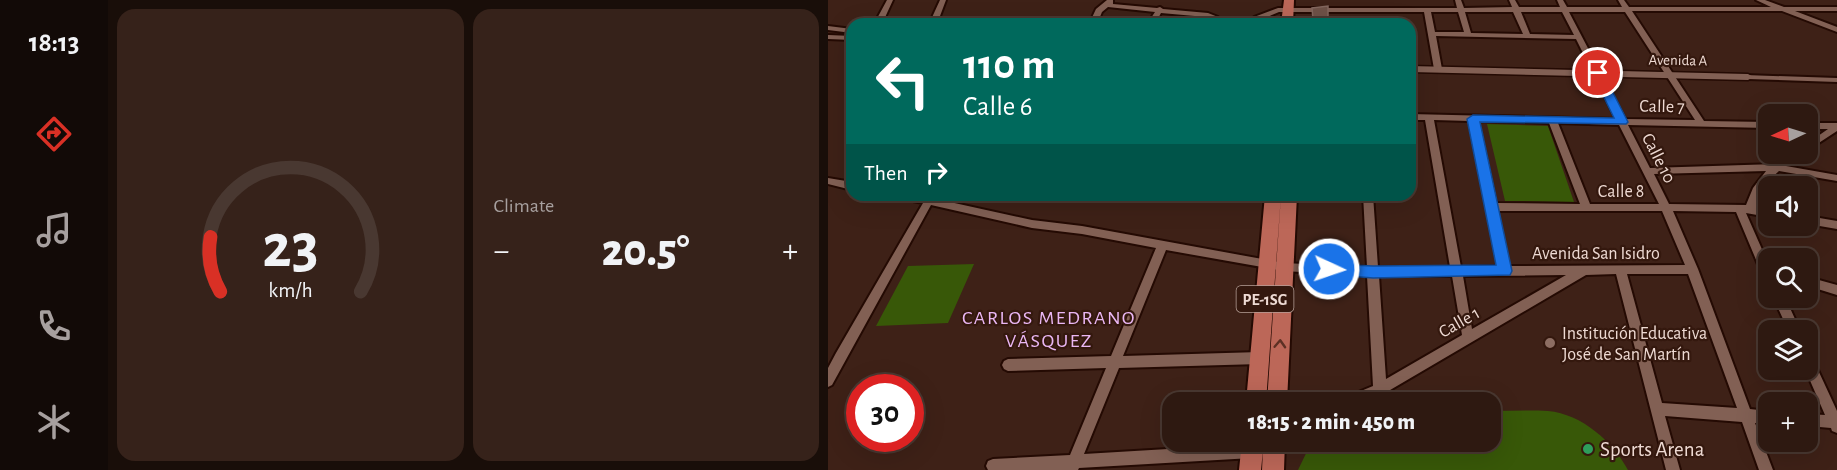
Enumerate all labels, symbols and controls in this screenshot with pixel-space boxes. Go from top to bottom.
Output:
text: 18:13 [29,29,79,56]
icon: left [864,42,942,120]
text: 110 m [963,44,1055,86]
pin [1572,47,1623,98]
street label: Avenida A [1649,52,1708,69]
icon: arrive [1581,56,1614,89]
text: Calle 6 [963,93,1032,120]
street label: Calle 7 [1639,98,1685,116]
north arrow [1758,104,1818,164]
map controls [1758,104,1818,452]
icon: directions [33,113,75,155]
street label: Calle 10 [1638,131,1678,186]
icon: right [920,156,953,189]
text: Then [864,162,908,184]
button: sound [1758,176,1818,236]
street label: Calle 8 [1598,183,1644,201]
text: Climate [494,196,554,216]
icon: music [33,209,75,251]
text: 23 [262,216,318,278]
text: 20.5° [602,229,690,274]
text: − [494,235,509,268]
text: + [782,235,798,268]
position arrow [1297,237,1361,301]
street label: Avenida San Isidro [1532,245,1660,263]
button: search [1758,248,1818,308]
text: km/h [268,280,312,301]
road number: PE-1SG [1236,286,1294,312]
street label: Calle 1 [1436,304,1483,342]
icon: phone [33,305,75,347]
district label: CARLOS MEDRANO VÁSQUEZ [962,308,1136,351]
button: layers [1758,320,1818,380]
place label: Institución Educativa José de San Martín [1562,325,1707,364]
marker: Institución Educativa José de San Martín [1543,336,1557,350]
one-way arrow [1274,339,1287,348]
speed limit sign: 30 [846,374,924,452]
button: + [1758,392,1818,452]
icon: climate [33,401,75,443]
text: 18:15 · 2 min · 450 m [1248,411,1415,433]
place label: Sports Arena [1600,439,1705,460]
marker: Sports Arena [1581,442,1595,456]

